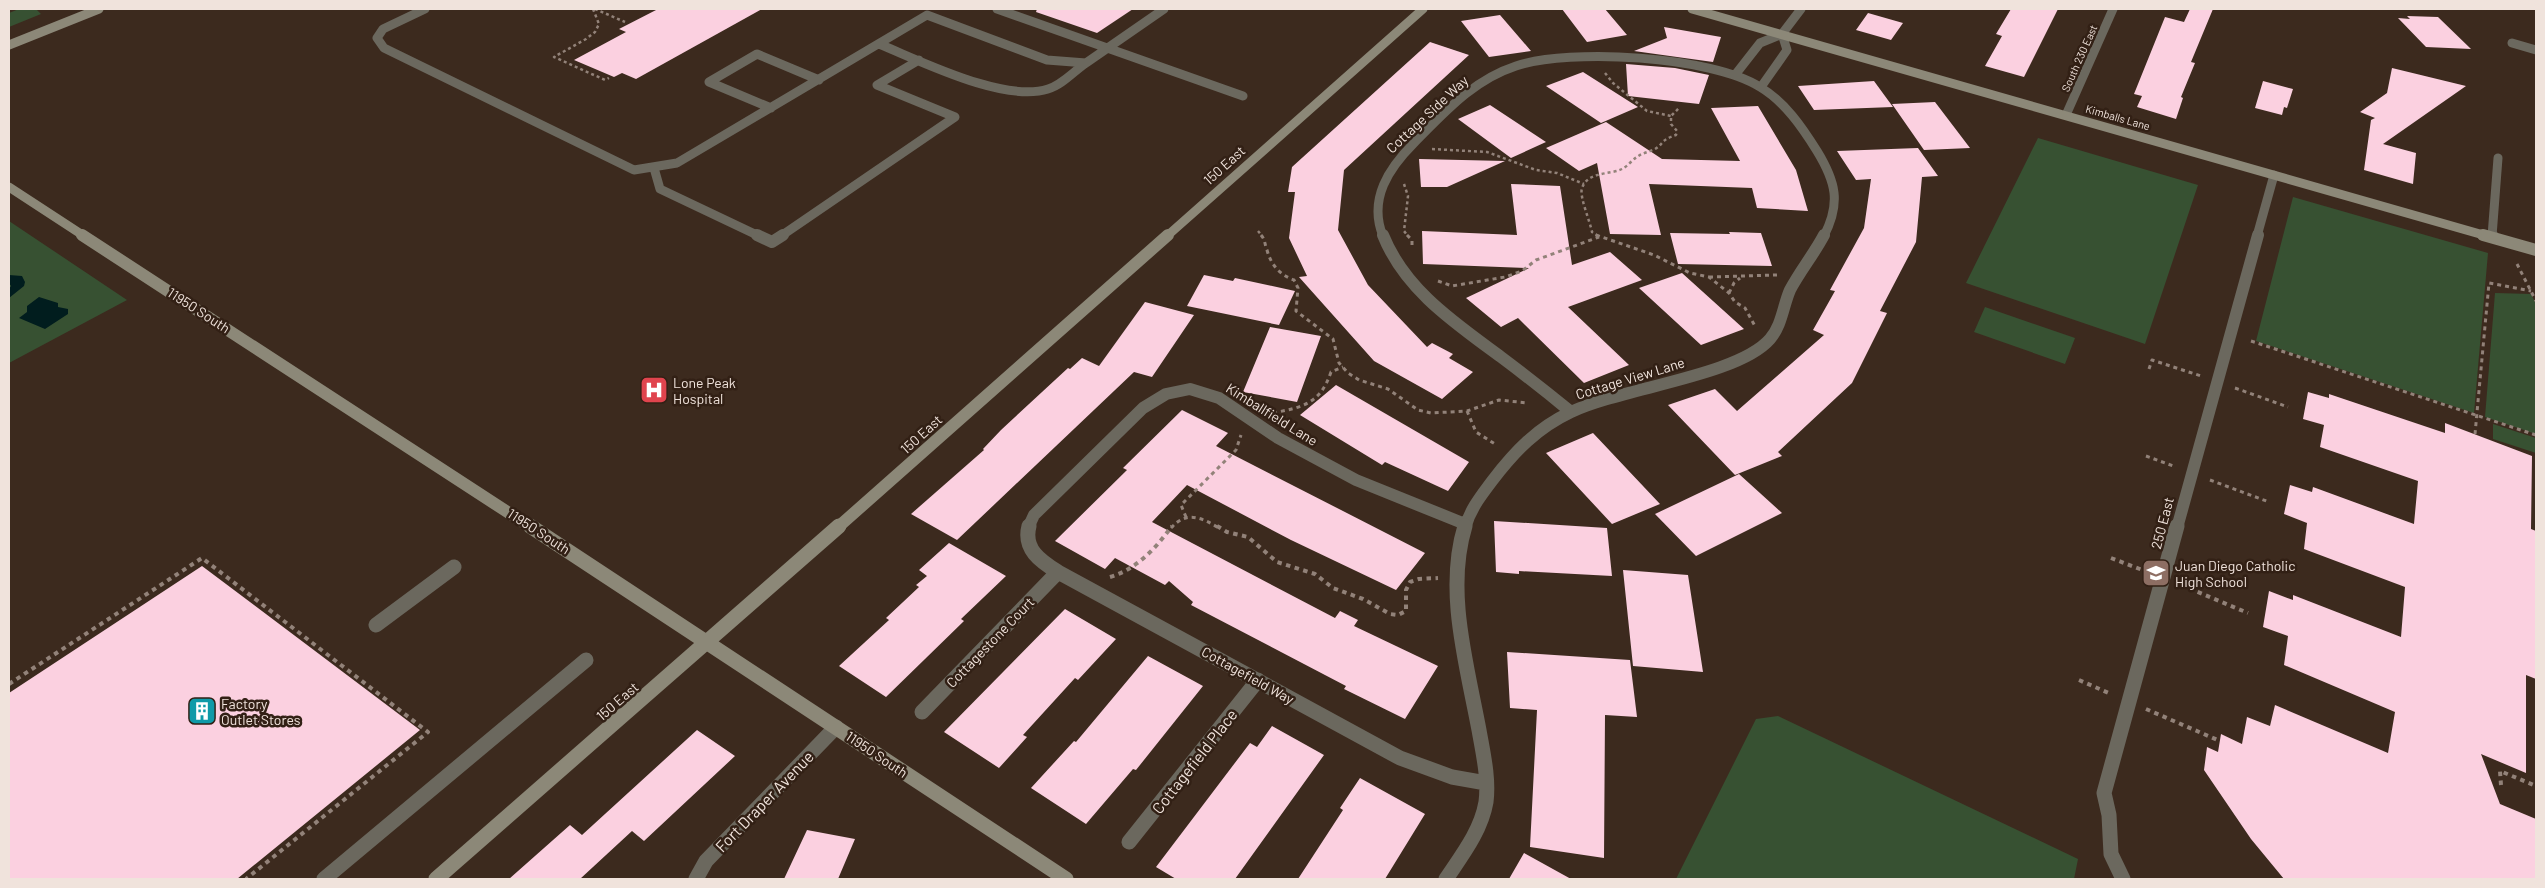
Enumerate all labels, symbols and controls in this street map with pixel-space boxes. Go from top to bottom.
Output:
street label: South 230 East [2058,23,2100,93]
street label: Cottage Side Way [1382,71,1472,156]
street label: Kimballs Lane [2084,102,2152,132]
street label: 150 East [1200,142,1248,188]
street label: 11950 South [165,284,233,336]
street label: Cottage View Lane [1573,353,1687,403]
place label: Lone Peak Hospital [673,374,736,407]
hospital icon: Lone Peak Hospital [639,375,669,405]
street label: Kimballfield Lane [1223,379,1321,449]
street label: 150 East [897,411,945,457]
street label: 250 East [2147,495,2177,551]
street label: 11950 South [505,505,573,557]
place label: Juan Diego Catholic High School [2175,557,2295,590]
school or university icon: Juan Diego Catholic High School [2141,558,2171,588]
street label: Cottagestone Court [942,593,1038,691]
street label: Cottagefield Way [1199,643,1298,708]
street label: 150 East [592,678,642,724]
place label: Factory Outlet Stores [221,695,301,728]
building icon: Factory Outlet Stores [187,696,217,726]
street label: Cottagefield Place [1147,705,1241,817]
street label: 11950 South [843,727,911,781]
street label: Fort Draper Avenue [711,746,817,856]

